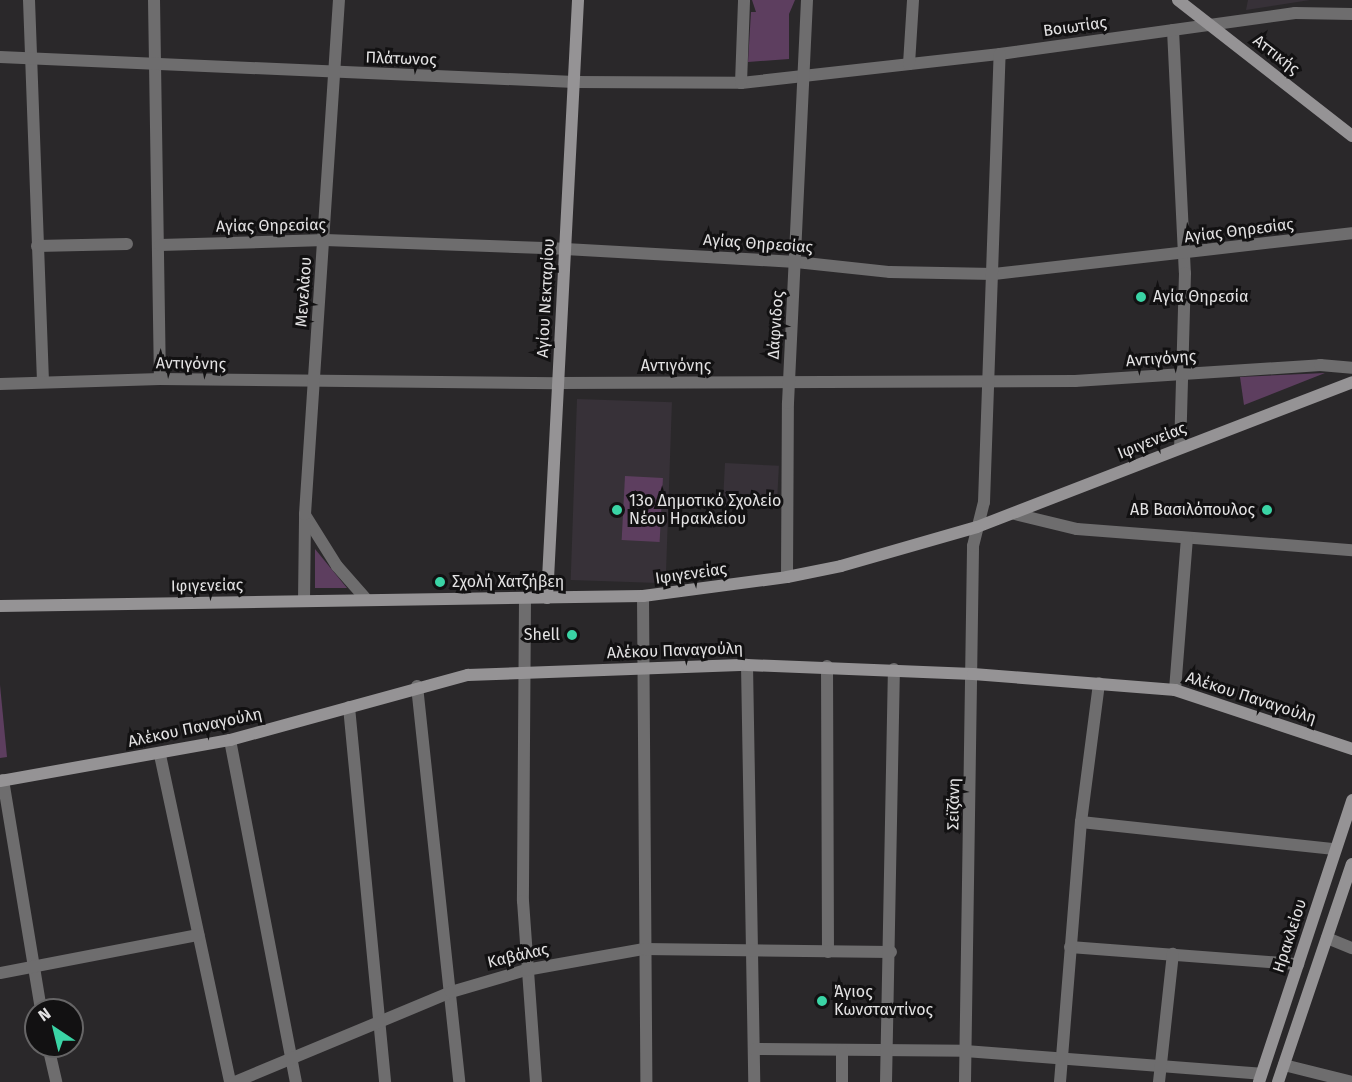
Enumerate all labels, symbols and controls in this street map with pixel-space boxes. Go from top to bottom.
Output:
street label: Βοιωτίας [1042,13,1108,41]
street label: Αττικής [1249,31,1303,79]
street label: Πλάτωνος [365,48,437,70]
street label: Αγίας Θηρεσίας [216,215,326,237]
street label: Αγίας Θηρεσίας [1183,215,1295,247]
street label: Αγίας Θηρεσίας [702,231,814,257]
street label: Αγίου Νεκταρίου [533,238,559,358]
street label: Μενελάου [292,256,316,328]
place label: Αγία Θηρεσία [1153,287,1249,307]
street label: Δάφνιδος [764,290,788,360]
marker: Αγία Θηρεσία [1134,290,1148,304]
street label: Αντιγόνης [1125,347,1197,371]
street label: Αντιγόνης [156,354,226,374]
street label: Αντιγόνης [641,356,711,376]
street label: Ιφιγενείας [1115,419,1189,463]
place label: 13ο Δημοτικό Σχολείο Νέου Ηρακλείου [629,491,781,529]
place label: ΑΒ Βασιλόπουλος [1130,500,1255,520]
marker: 13ο Δημοτικό Σχολείο Νέου Ηρακλείου [610,503,624,517]
marker: ΑΒ Βασιλόπουλος [1260,503,1274,517]
street label: Ιφιγενείας [654,559,728,589]
place label: Σχολή Χατζήβεη [452,572,564,592]
marker: Σχολή Χατζήβεη [433,575,447,589]
street label: Ιφιγενείας [171,576,243,596]
place label: Shell [524,625,560,645]
marker: Shell [565,628,579,642]
street label: Αλέκου Παναγούλη [607,639,743,663]
street label: Αλέκου Παναγούλη [1183,668,1319,728]
street label: Αλέκου Παναγούλη [126,704,264,752]
street label: Σεϊζάνη [944,778,964,830]
street label: Ηρακλείου [1269,897,1311,975]
street label: Καβάλας [486,940,550,972]
place label: Άγιος Κωνσταντίνος [834,982,933,1020]
marker: Άγιος Κωνσταντίνος [815,994,829,1008]
north arrow [24,998,84,1058]
text: N [35,1004,54,1025]

